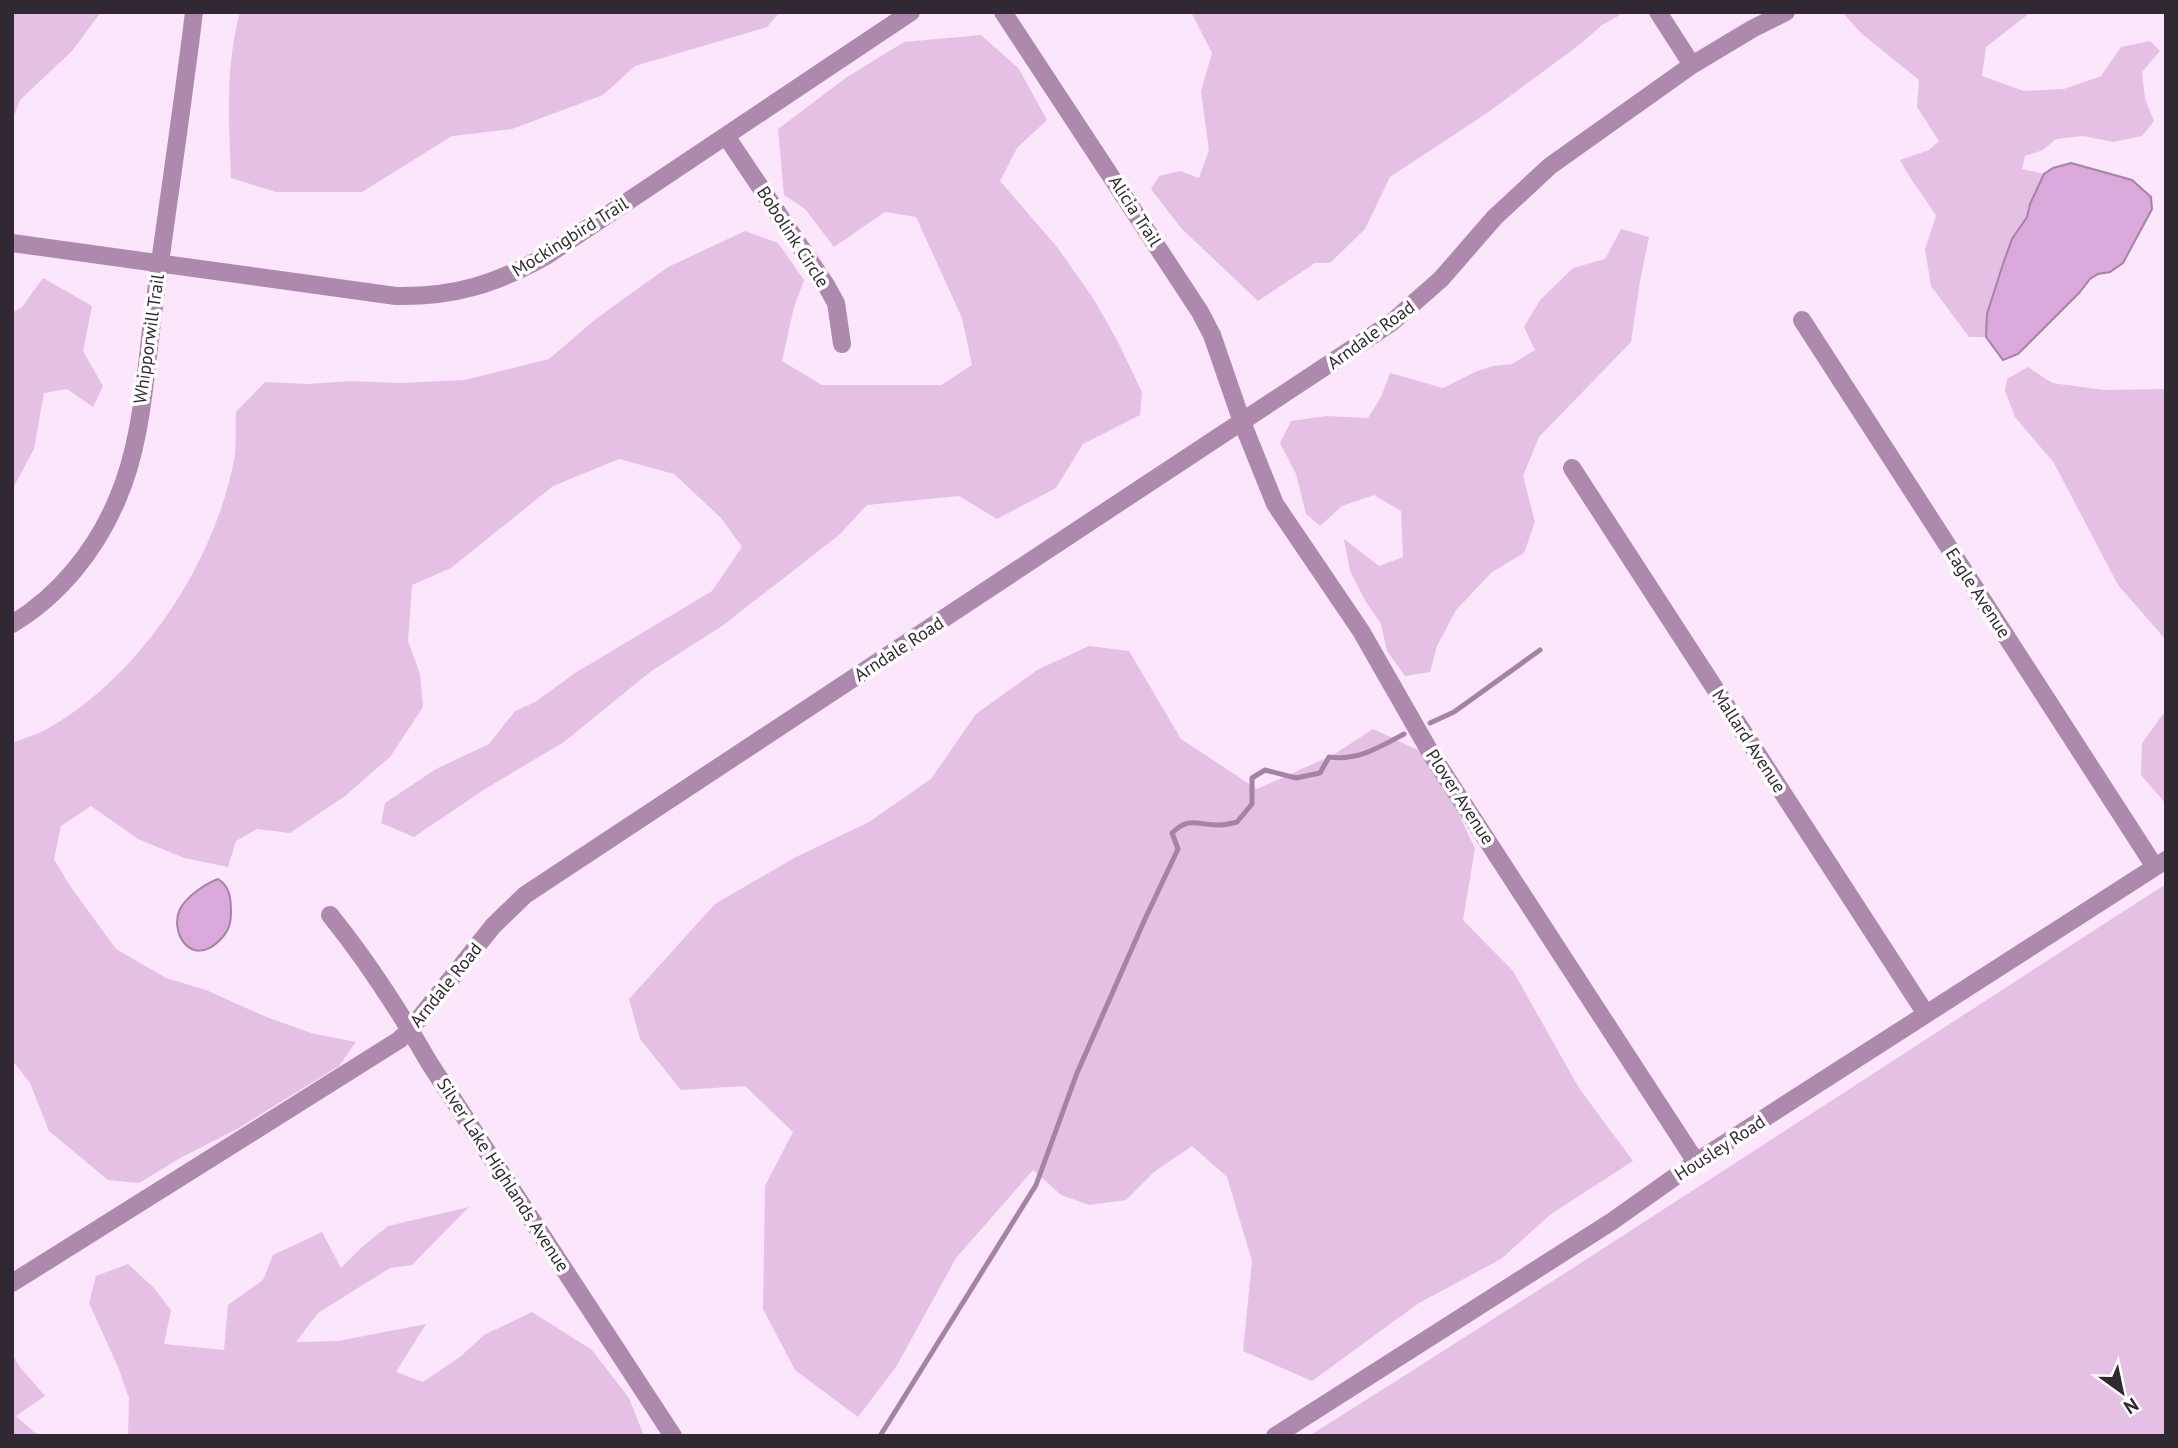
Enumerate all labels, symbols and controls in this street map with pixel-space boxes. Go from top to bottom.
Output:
street label: Alicia Trail [1104,171,1167,251]
street label: Bobolink Circle [752,182,835,292]
street label: Mockingbird Trail [507,191,633,282]
street label: Whipporwill Trail [128,272,169,405]
street label: Arndale Road [1323,295,1419,374]
street label: Eagle Avenue [1941,543,2016,642]
street label: Arndale Road [850,611,948,686]
street label: Mallard Avenue [1707,685,1791,797]
street label: Plover Avenue [1421,745,1500,849]
street label: Arndale Road [404,938,487,1032]
street label: Silver Lake Highlands Avenue [432,1073,575,1276]
street label: Housley Road [1670,1110,1769,1185]
north arrow [2087,1357,2157,1427]
text: N [2119,1393,2143,1420]

